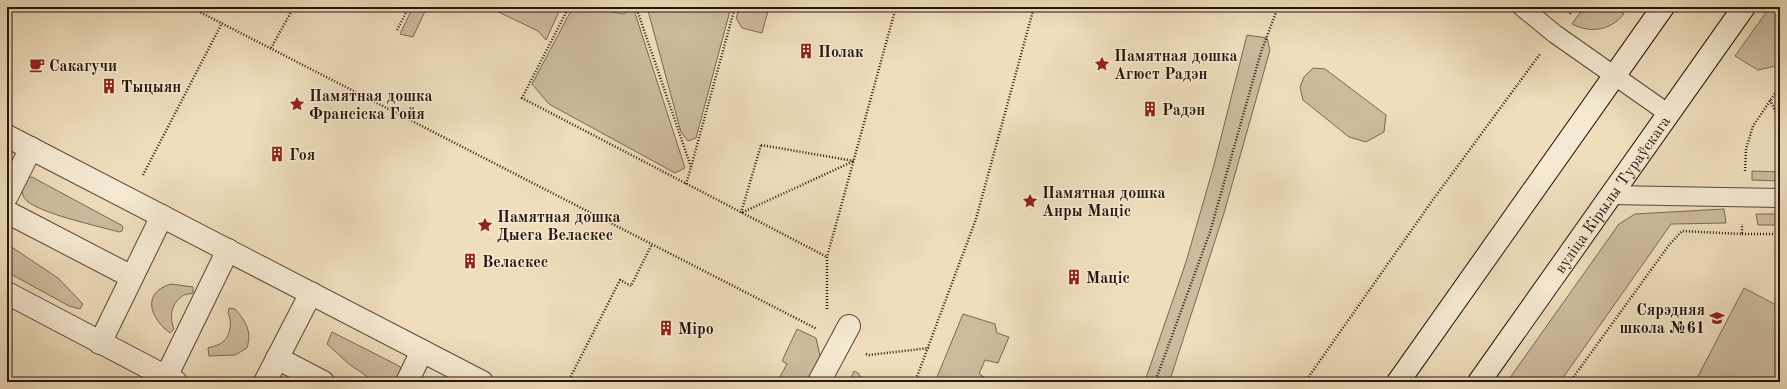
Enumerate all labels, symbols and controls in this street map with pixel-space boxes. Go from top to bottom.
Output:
building icon: Полак [797,42,815,60]
place label: Полак [818,45,864,61]
place label: Памятная дошка Агюст Радэн [1114,49,1238,83]
place icon: Памятная дошка Агюст Радэн [1093,55,1111,73]
cafe icon: Сакагучи [28,56,46,74]
place label: Сакагучи [49,59,117,75]
building icon: Тыцыян [100,77,118,95]
place label: Тыцыян [121,80,181,96]
place label: Памятная дошка Франсіска Гойя [309,89,433,123]
place icon: Памятная дошка Франсіска Гойя [288,95,306,113]
building icon: Радэн [1141,100,1159,118]
place label: Радэн [1162,103,1205,119]
street label: вуліца Кірылы Тураўскага [1553,114,1674,277]
building icon: Гоя [268,145,286,163]
place label: Гоя [289,148,315,164]
place label: Памятная дошка Анры Маціс [1042,186,1166,220]
place icon: Памятная дошка Анры Маціс [1021,192,1039,210]
place label: Памятная дошка Дыега Веласкес [497,210,621,244]
place icon: Памятная дошка Дыега Веласкес [476,216,494,234]
building icon: Веласкес [461,252,479,270]
place label: Веласкес [482,255,548,271]
building icon: Маціс [1065,268,1083,286]
place label: Маціс [1086,271,1130,287]
place label: Сярэдняя школа №61 [1620,303,1705,337]
school or university icon: Сярэдняя школа №61 [1708,309,1726,327]
building icon: Міро [657,319,675,337]
place label: Міро [678,322,714,338]

